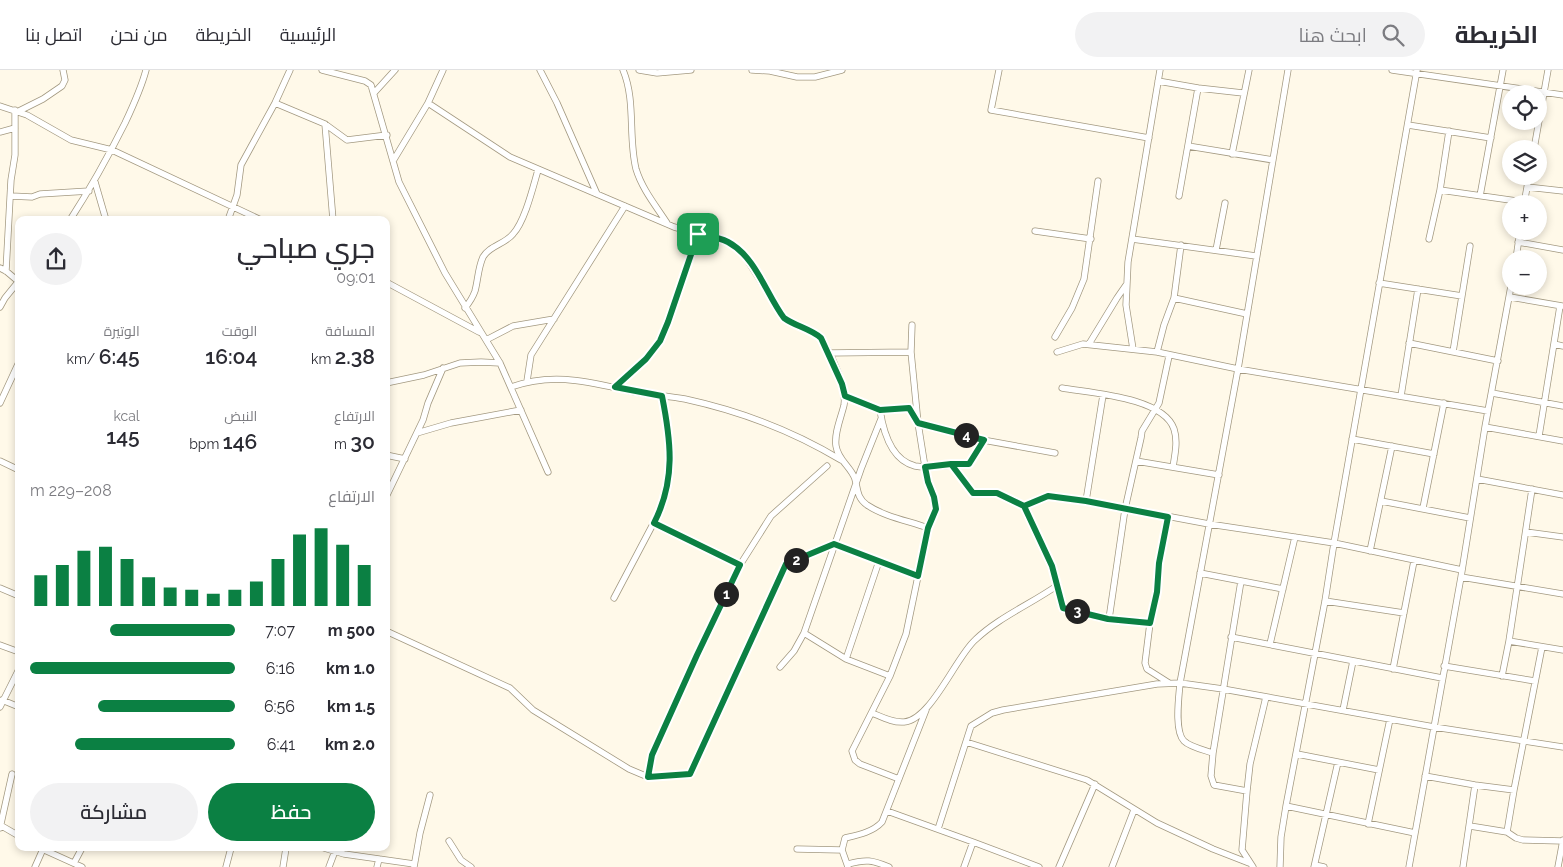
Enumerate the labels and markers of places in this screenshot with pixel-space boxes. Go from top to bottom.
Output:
pin [677,213,719,255]
pin: 4 [954,422,978,448]
pin: 2 [784,548,808,572]
pin: 1 [714,582,738,606]
pin: 3 [1064,598,1090,624]

